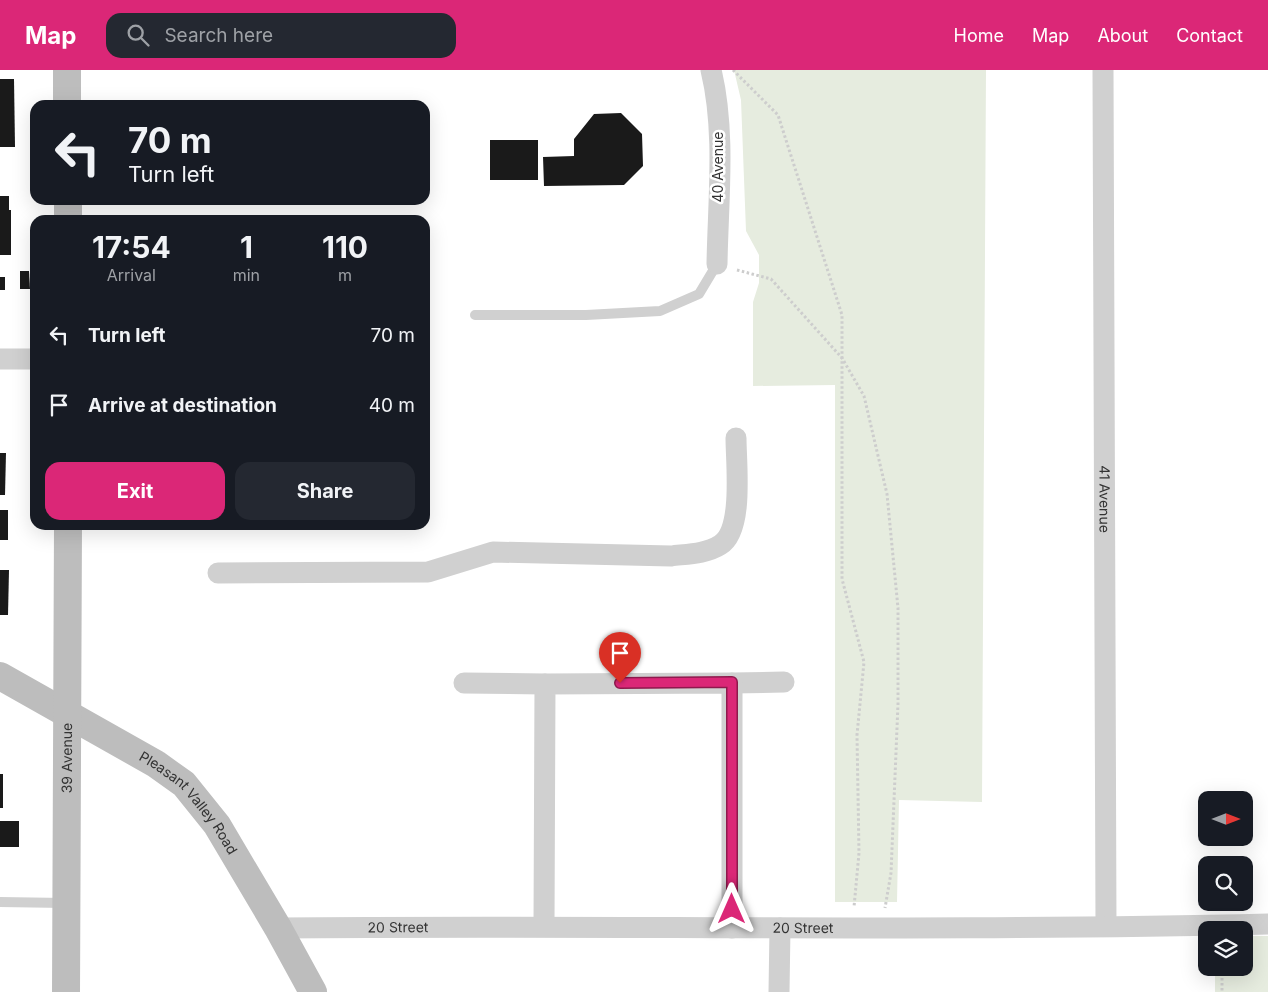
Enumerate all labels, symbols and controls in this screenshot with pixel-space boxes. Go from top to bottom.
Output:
search box [106,13,456,58]
text: Map [25,21,76,50]
icon: search [124,21,152,49]
text: Search here [164,24,273,47]
text: Home [954,25,1004,46]
text: Map [1032,25,1069,46]
text: About [1097,25,1148,46]
text: Contact [1176,25,1243,46]
text: 70 m [128,119,212,161]
icon: left [45,120,110,185]
street label: 40 Avenue [709,132,726,203]
text: Turn left [128,161,214,187]
text: 17:54 [92,229,171,265]
text: 1 [240,229,253,265]
text: 110 [322,229,368,265]
text: Arrival [107,265,156,285]
text: min [233,265,260,285]
text: m [338,265,352,285]
icon: left [45,321,73,349]
text: Turn left [88,324,166,347]
text: 70 m [371,324,415,347]
icon: arrive [45,391,73,419]
text: Arrive at destination [88,394,277,417]
text: 40 m [369,394,415,417]
button: Exit [45,462,225,520]
button: Share [235,462,415,520]
street label: 41 Avenue [1096,465,1114,533]
pin [599,632,641,683]
icon: arrive [606,639,634,667]
street label: 39 Avenue [58,723,75,793]
street label: Pleasant Valley Road [136,747,241,857]
north arrow [1198,791,1252,846]
map controls [1198,791,1253,976]
button: search [1198,856,1253,911]
position arrow [705,882,757,934]
street label: 20 Street [368,918,429,935]
street label: 20 Street [773,919,834,936]
button: layers [1198,921,1253,976]

